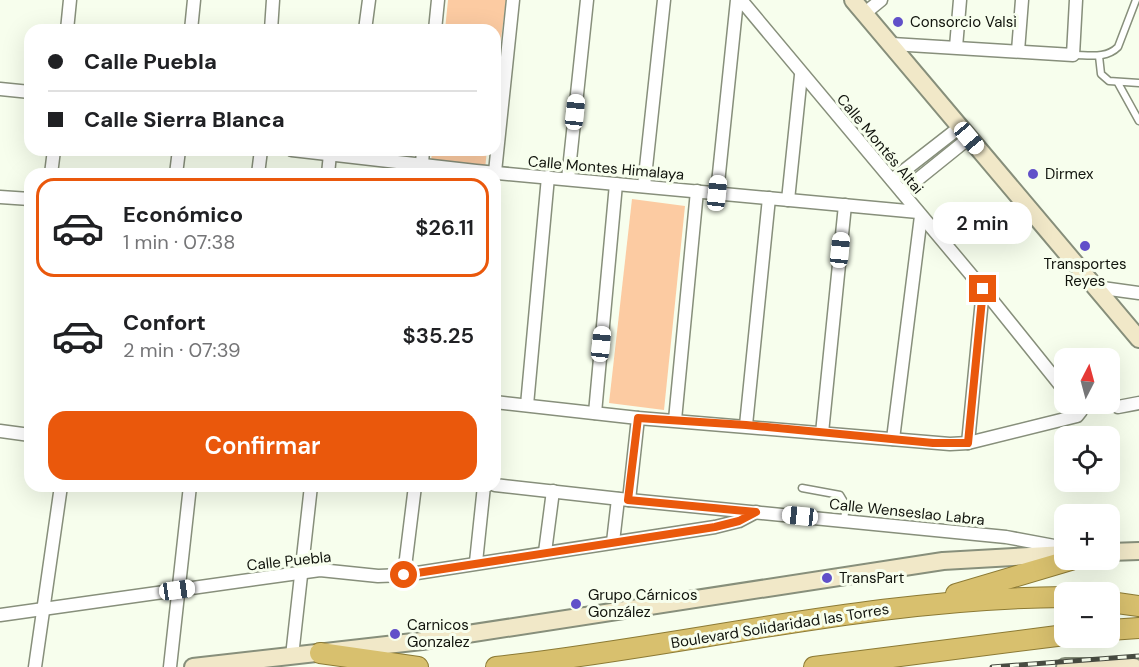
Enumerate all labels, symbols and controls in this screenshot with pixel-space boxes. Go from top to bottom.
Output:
place label: Consorcio Valsi [910,12,1017,32]
marker: Consorcio Valsi [891,15,905,29]
text: Calle Puebla [84,47,217,76]
street label: Calle Montés Altai [832,90,928,198]
car [564,93,586,131]
text: Calle Sierra Blanca [84,105,285,134]
car [951,118,987,158]
street label: Calle Montes Himalaya [527,151,685,185]
place label: Dirmex [1045,164,1094,184]
marker: Dirmex [1026,167,1040,181]
car [706,174,728,212]
text: Económico [123,200,243,229]
icon: car [51,201,105,255]
callout: 2 min [934,202,1032,244]
text: 2 min [956,210,1009,236]
text: $26.11 [415,213,474,242]
text: 1 min · 07:38 [123,229,235,255]
car [829,231,851,269]
marker: Transportes Reyes [1078,239,1092,253]
place label: Transportes Reyes [1044,254,1126,291]
route end [969,275,996,302]
text: Confort [123,308,206,337]
icon: car [51,309,105,363]
text: $35.25 [403,321,474,350]
car [590,325,612,363]
text: 2 min · 07:39 [123,337,240,363]
north arrow [1054,348,1120,414]
map controls [1054,348,1120,648]
button: Confirmar [48,411,477,480]
button: locate [1054,426,1120,492]
street label: Calle Wenseslao Labra [828,494,986,530]
button: + [1054,504,1120,570]
car [781,505,819,527]
street label: Calle Puebla [246,547,332,575]
route start [390,561,417,588]
place label: TransPart [839,568,904,588]
marker: TransPart [820,571,834,585]
car [158,579,196,601]
button: − [1054,582,1120,648]
place label: Grupo Cárnicos González [588,585,697,622]
marker: Grupo Cárnicos González [569,597,583,611]
street label: Boulevard Solidaridad las Torres [670,599,890,653]
place label: Carnicos Gonzalez [407,615,470,652]
marker: Carnicos Gonzalez [388,627,402,641]

